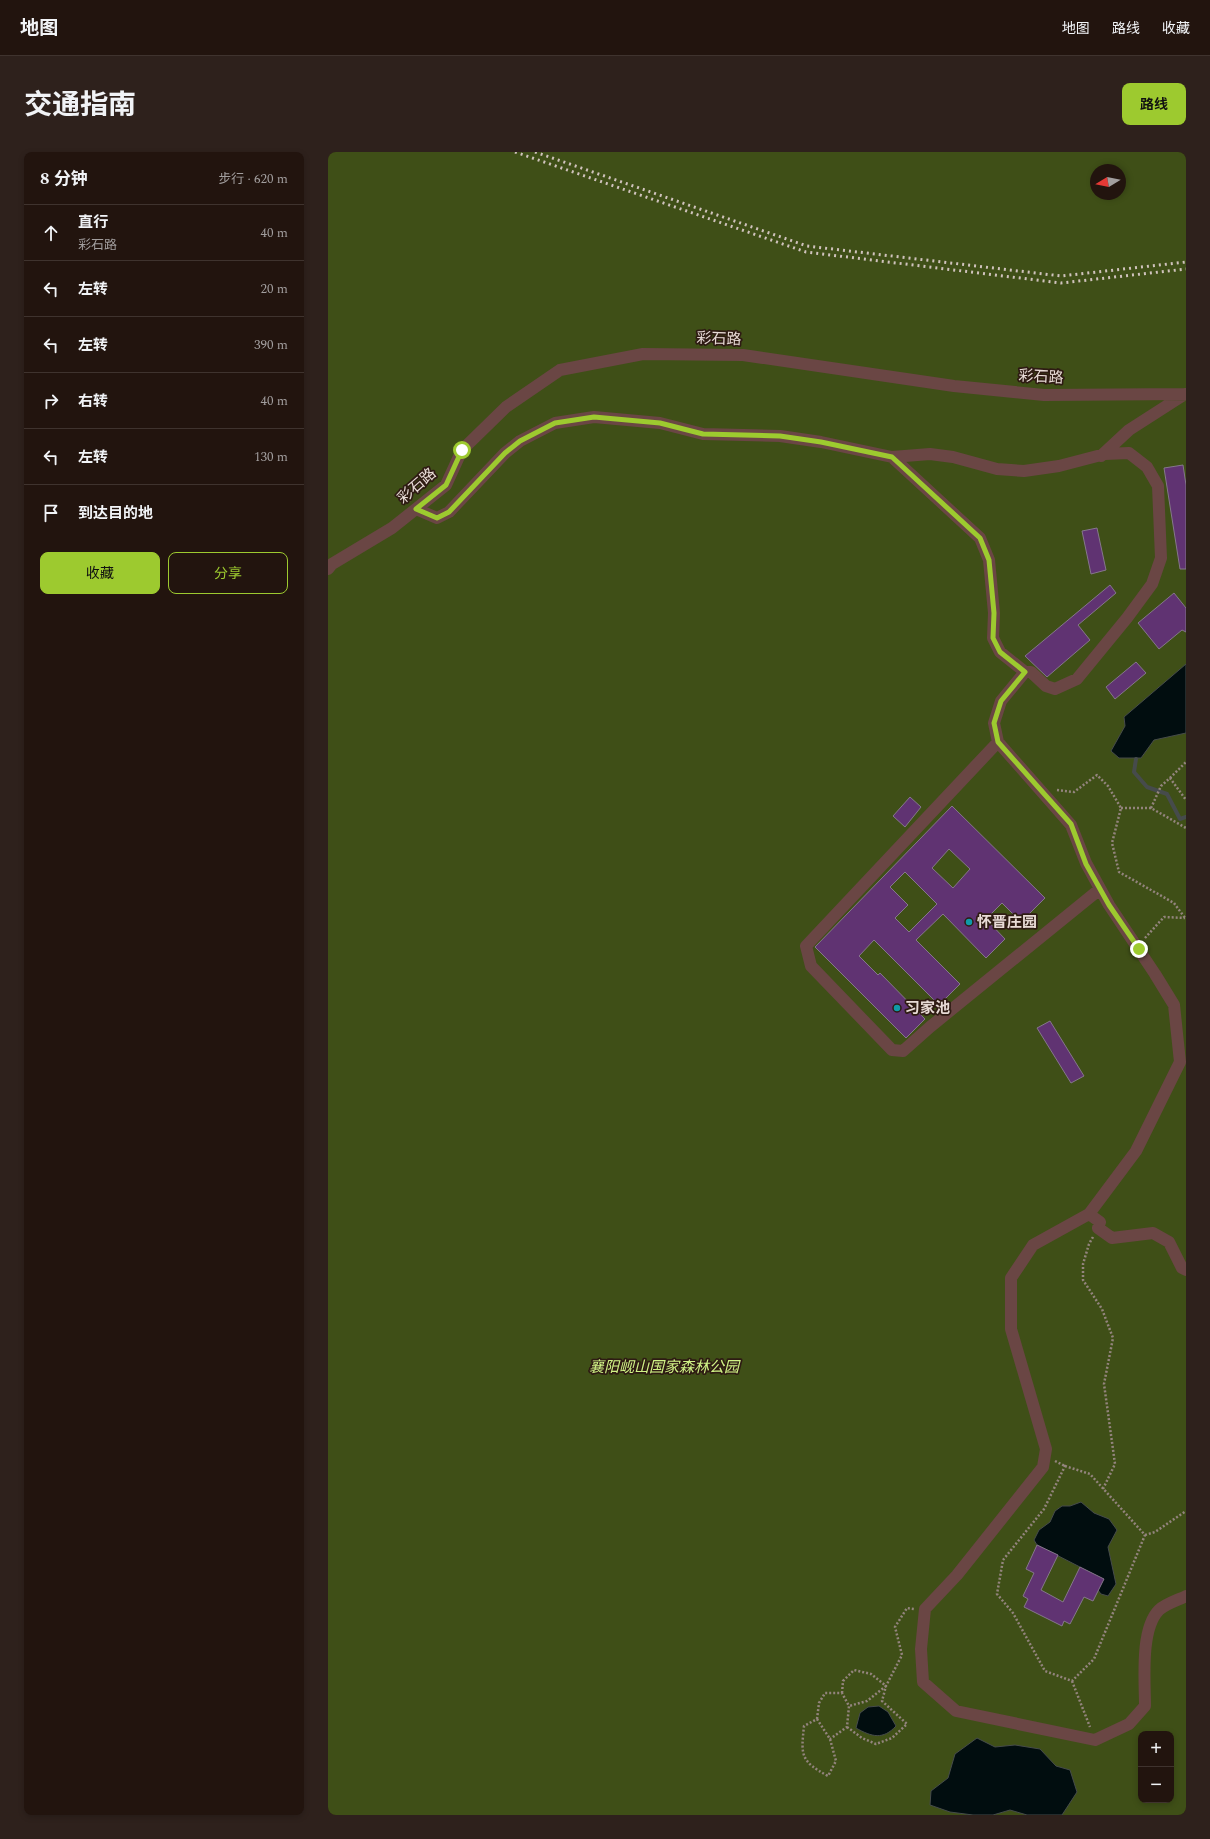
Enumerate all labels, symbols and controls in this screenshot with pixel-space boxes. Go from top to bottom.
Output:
text: 地图 [20,14,58,43]
text: 地图 [1062,18,1090,39]
text: 路线 [1112,18,1140,39]
text: 收藏 [1162,18,1190,39]
button: 路线 [1122,83,1186,125]
text: 交通指南 [24,84,136,127]
north arrow [1090,164,1126,200]
text: 8 分钟 [40,166,88,192]
text: 步行 · 620 m [218,169,288,189]
text: 直行 [78,211,108,234]
icon: ahead [40,222,62,244]
text: 40 m [261,223,288,243]
text: 彩石路 [78,235,117,255]
icon: left [40,278,62,300]
text: 左转 [78,278,108,301]
text: 20 m [261,279,288,299]
street label: 彩石路 [696,327,742,351]
icon: left [40,334,62,356]
text: 左转 [78,334,108,357]
text: 390 m [254,335,288,355]
street label: 彩石路 [1018,364,1064,390]
icon: right [40,390,62,412]
text: 右转 [78,390,108,413]
text: 40 m [261,391,288,411]
route start [453,441,471,459]
icon: left [40,446,62,468]
text: 左转 [78,446,108,469]
text: 130 m [254,447,288,467]
street label: 彩石路 [392,463,442,509]
icon: arrive [40,502,62,524]
text: 到达目的地 [78,502,153,525]
button: 收藏 [40,552,160,594]
button: 分享 [168,552,288,594]
place label: 怀晋庄园 [977,911,1037,934]
marker: 怀晋庄园 [964,917,974,927]
route end [1130,940,1148,958]
place label: 习家池 [905,997,950,1020]
marker: 习家池 [892,1003,902,1013]
park label: 襄阳岘山国家森林公园 [589,1356,741,1379]
map controls [1138,1731,1174,1803]
button: + [1138,1731,1174,1767]
button: − [1138,1767,1174,1803]

